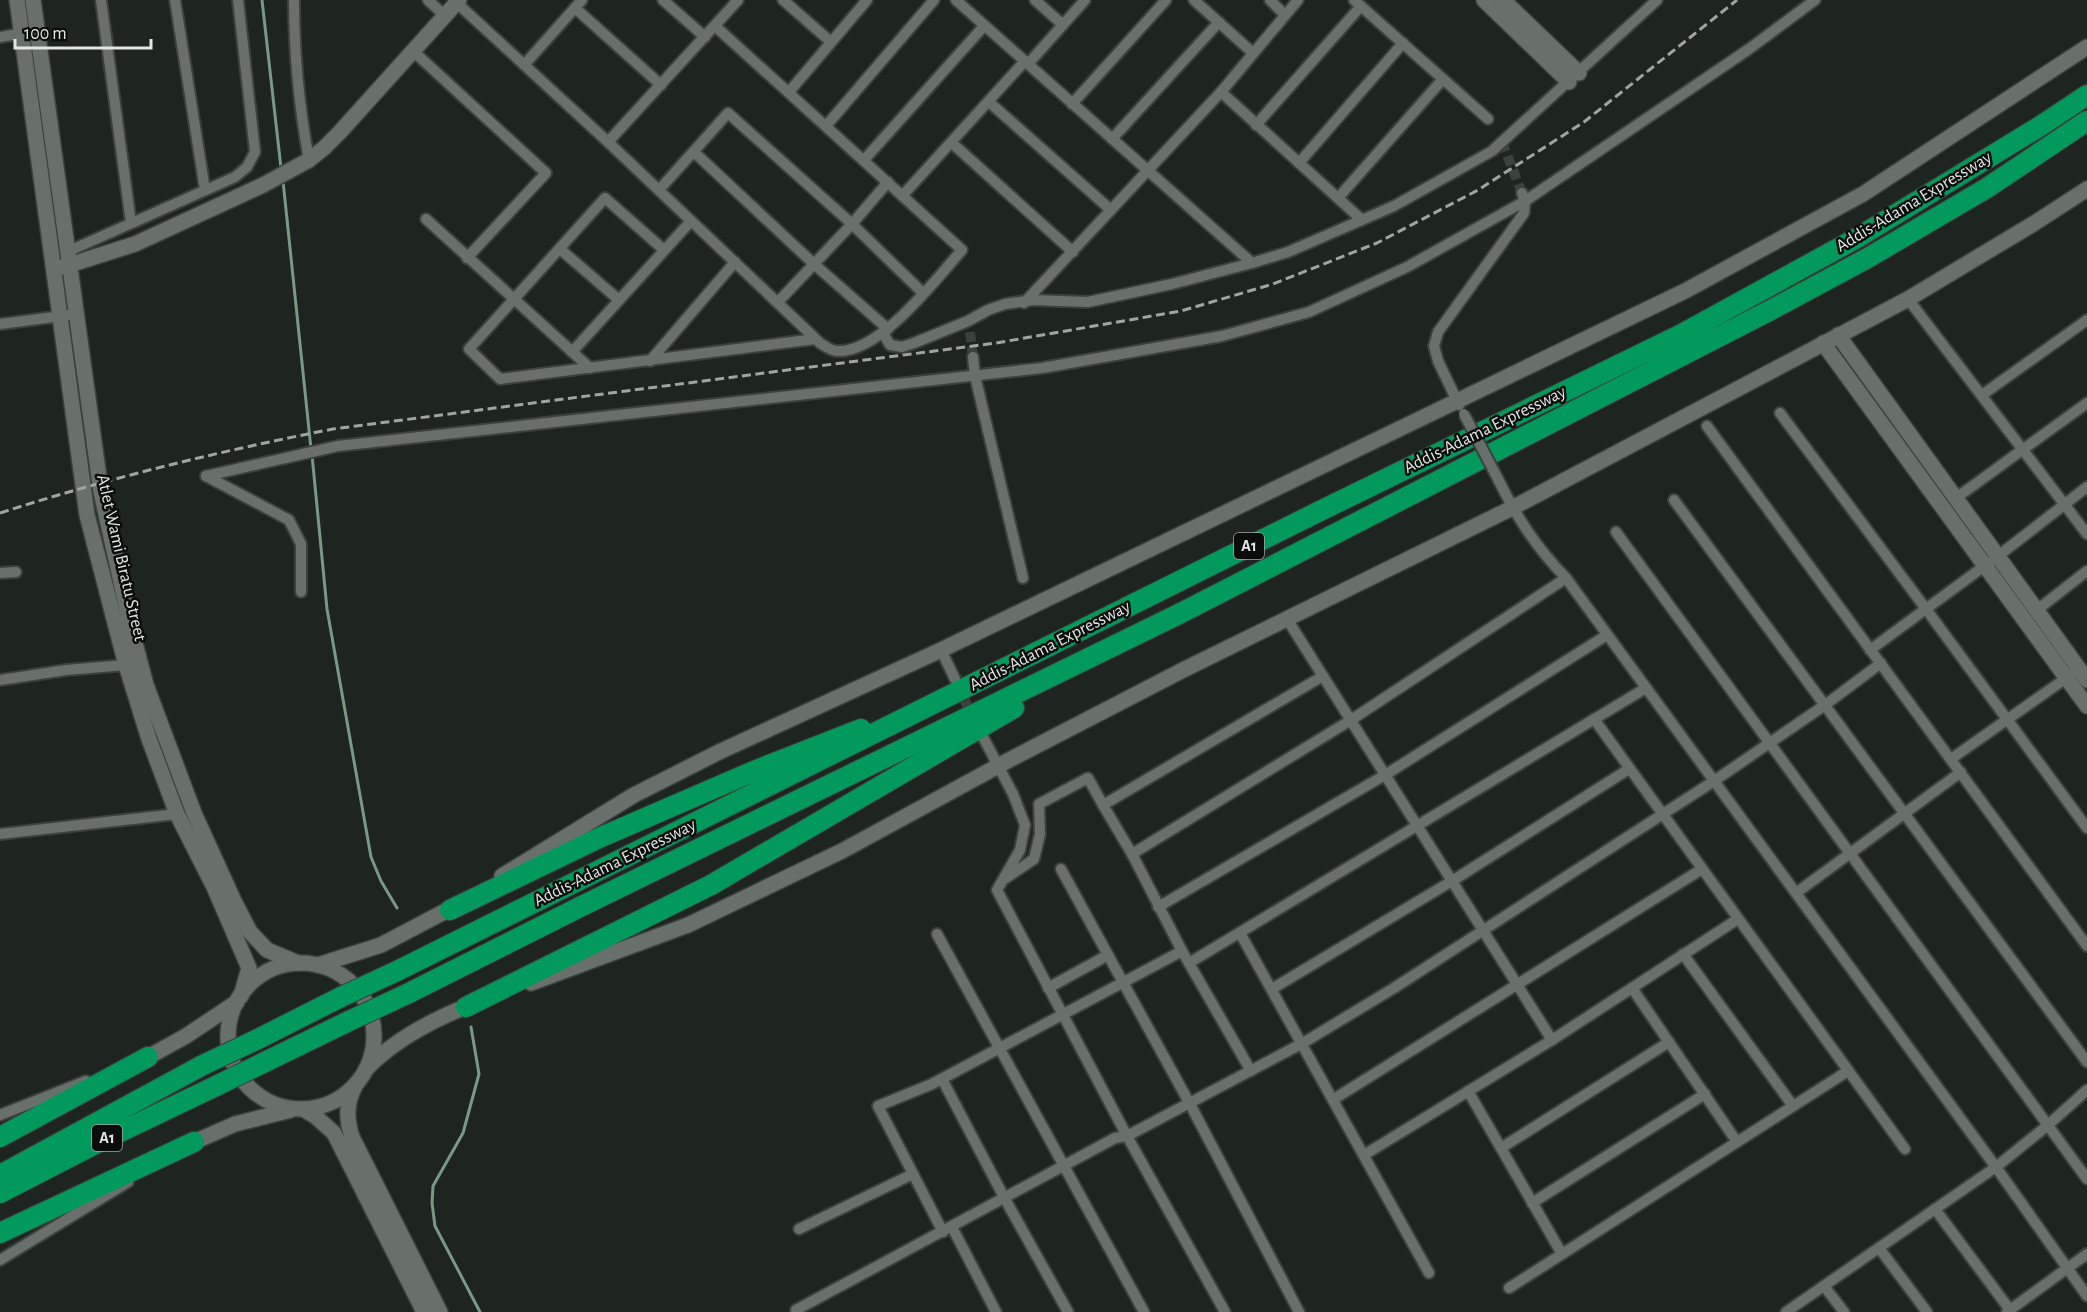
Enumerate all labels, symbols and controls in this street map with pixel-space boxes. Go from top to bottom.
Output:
scale bar [15,12,152,50]
text: 100 m [24,25,67,43]
street label: Addis-Adama Expressway [1833,148,1995,256]
street label: Addis-Adama Expressway [1401,383,1569,477]
street label: Atlet Wami Biratu Street [93,473,149,643]
road number: A1 [1234,533,1264,559]
street label: Addis-Adama Expressway [967,597,1134,694]
street label: Addis-Adama Expressway [531,816,699,910]
road number: A1 [92,1125,122,1151]

